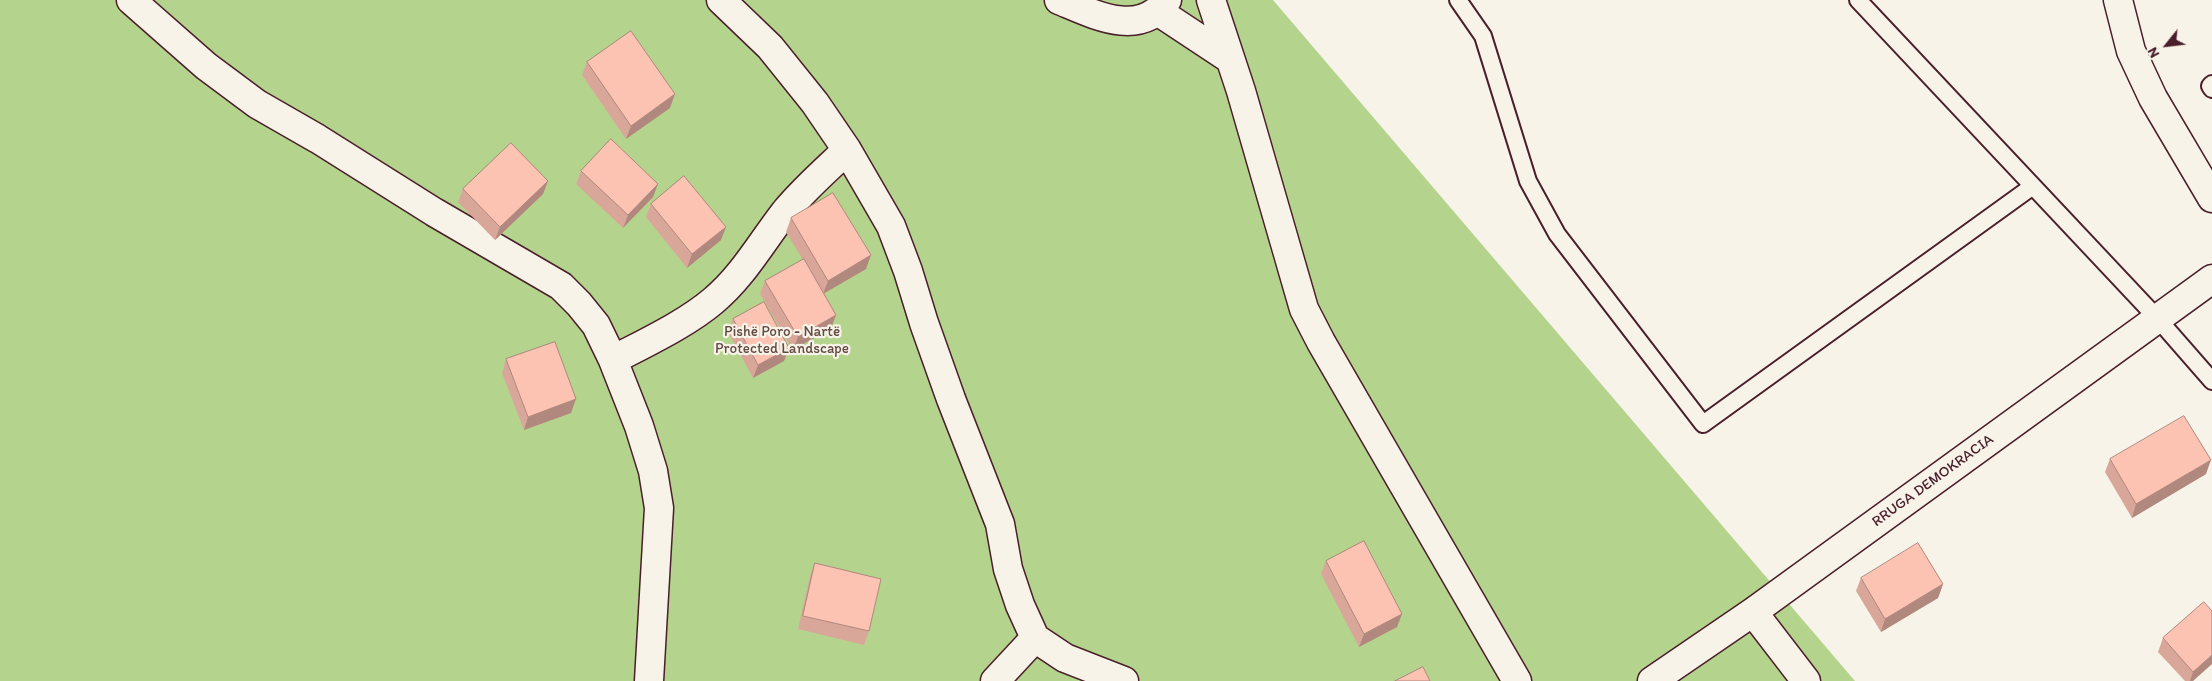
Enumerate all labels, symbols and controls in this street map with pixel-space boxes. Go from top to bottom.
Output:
north arrow [2142,20,2192,70]
text: N [2144,44,2163,61]
park label: Pishë Poro - Nartë Protected Landscape [715,323,849,358]
street label: RRUGA DEMOKRACIA [1869,431,1997,531]

